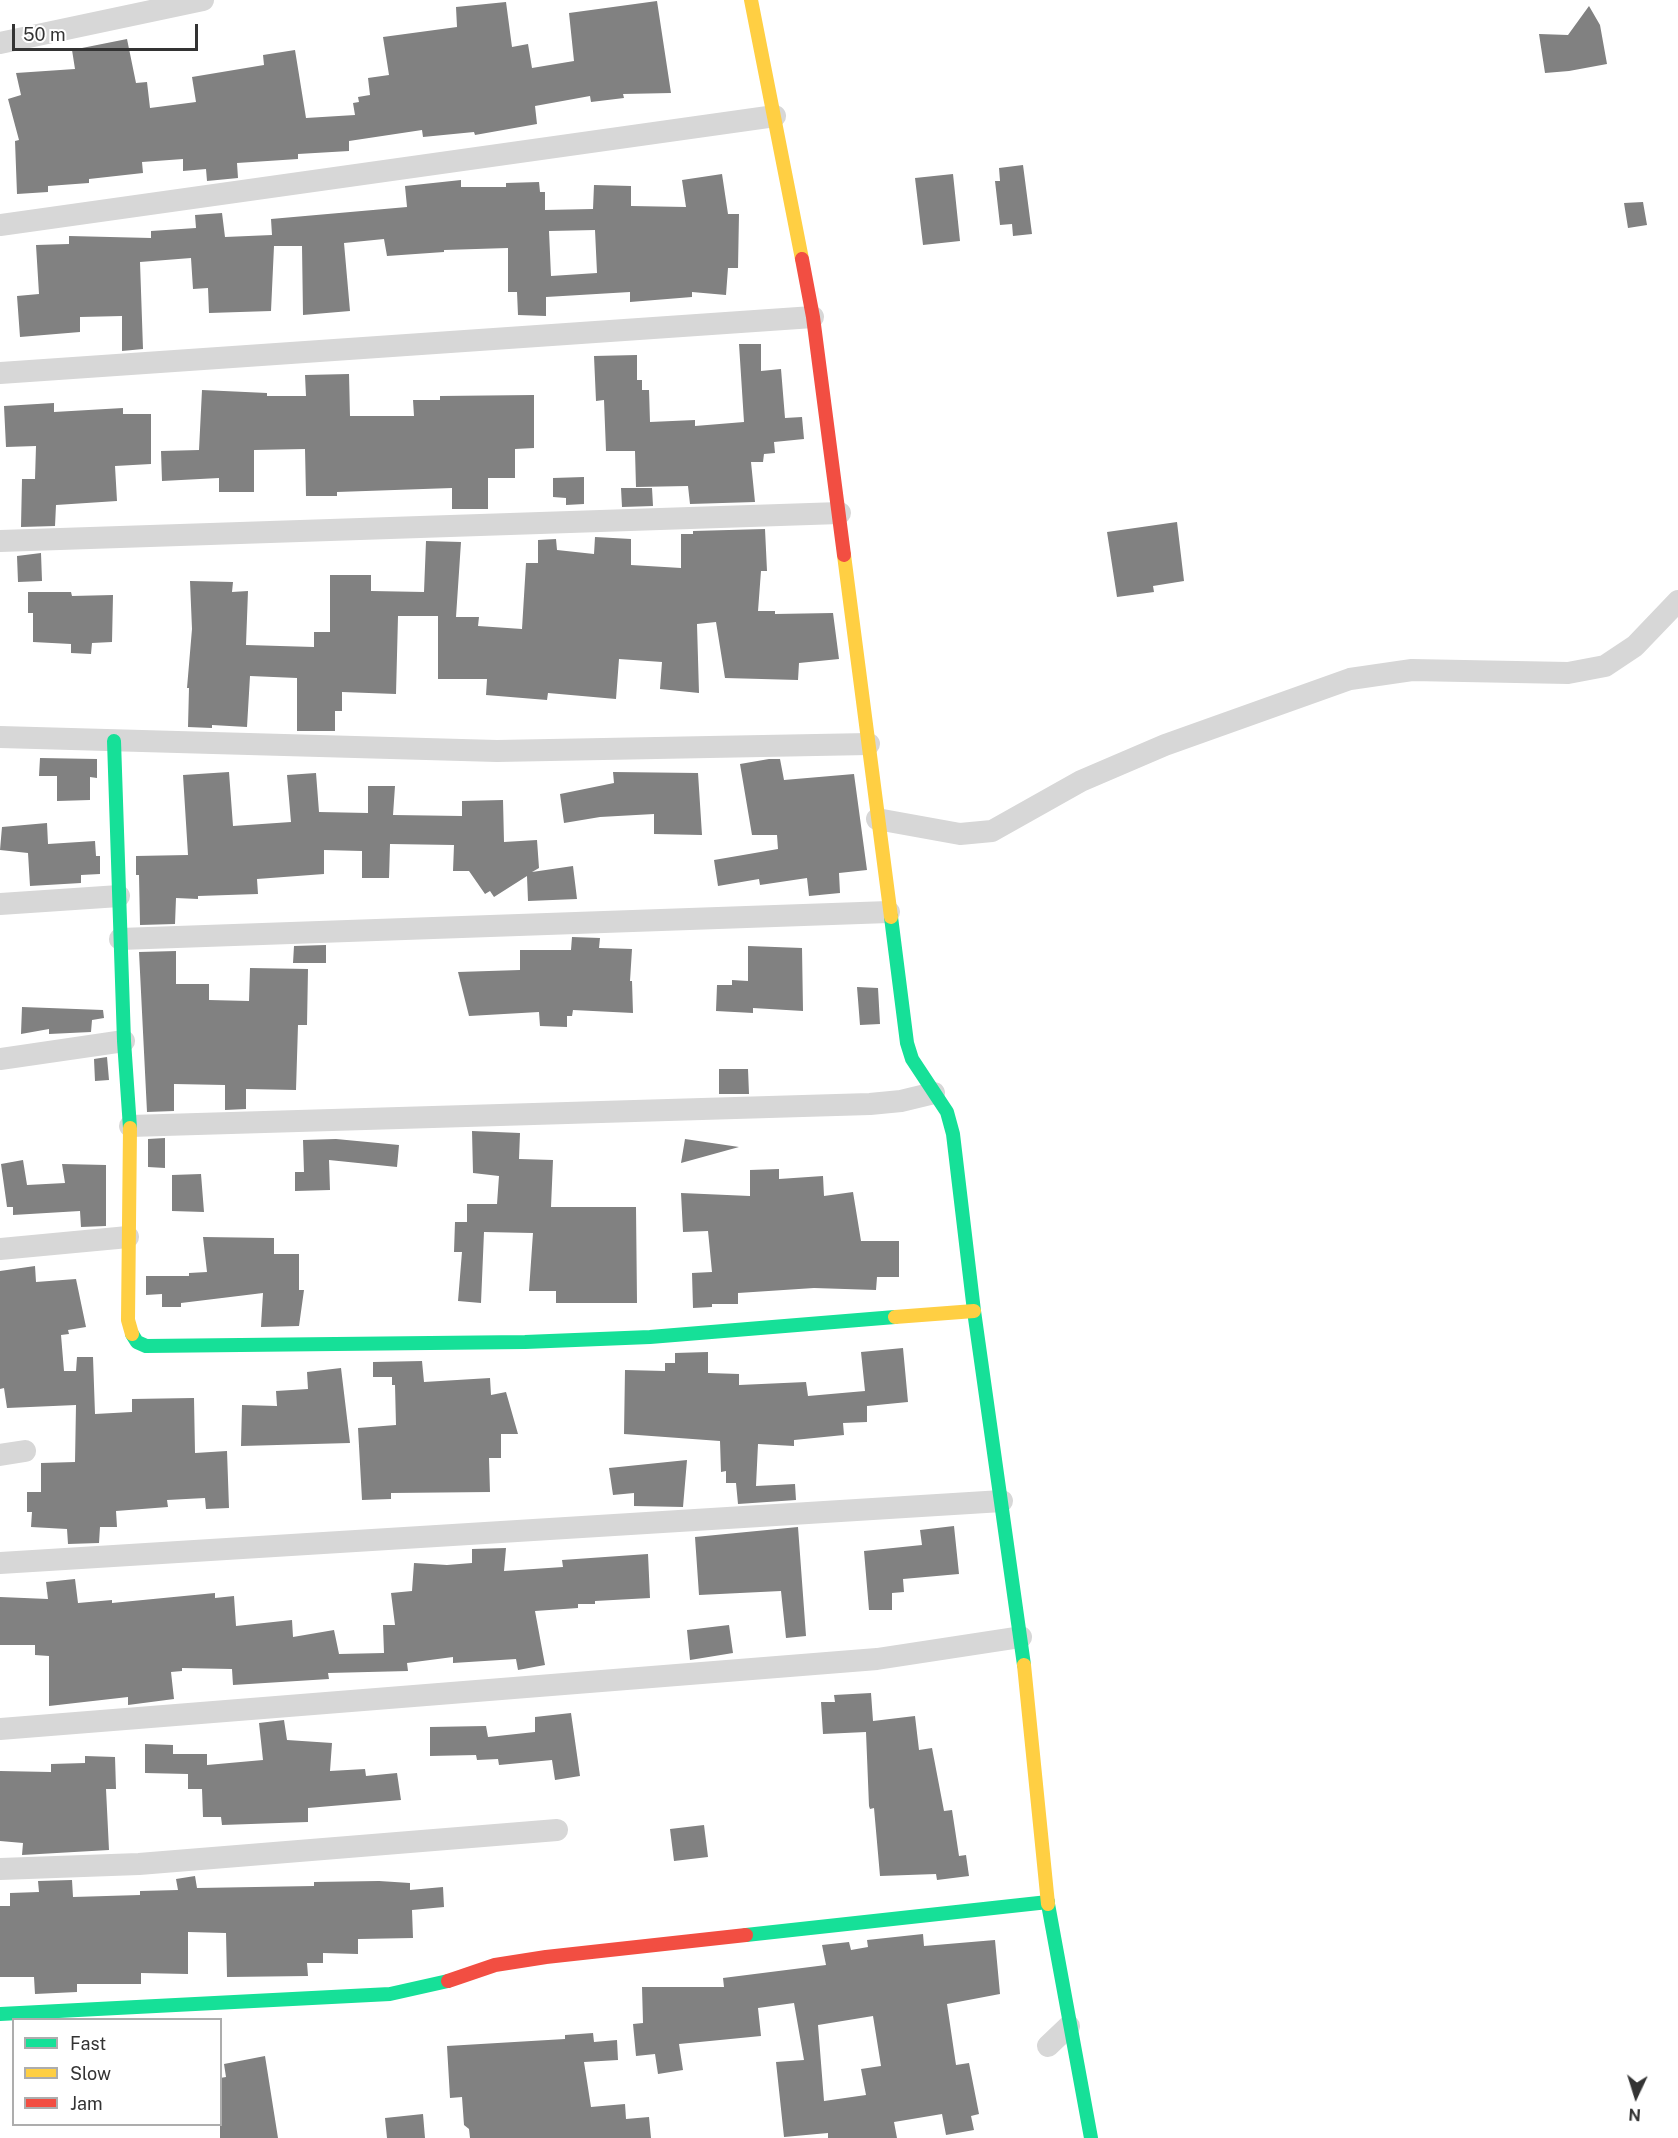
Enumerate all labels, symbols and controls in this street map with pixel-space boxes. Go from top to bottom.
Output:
scale bar [15,12,201,50]
text: 50 m [23,24,66,45]
legend [12,2018,222,2126]
text: Fast [70,2033,106,2054]
text: Slow [70,2063,111,2084]
north arrow [1606,2066,1666,2126]
text: Jam [70,2093,103,2114]
text: N [1628,2105,1642,2124]

